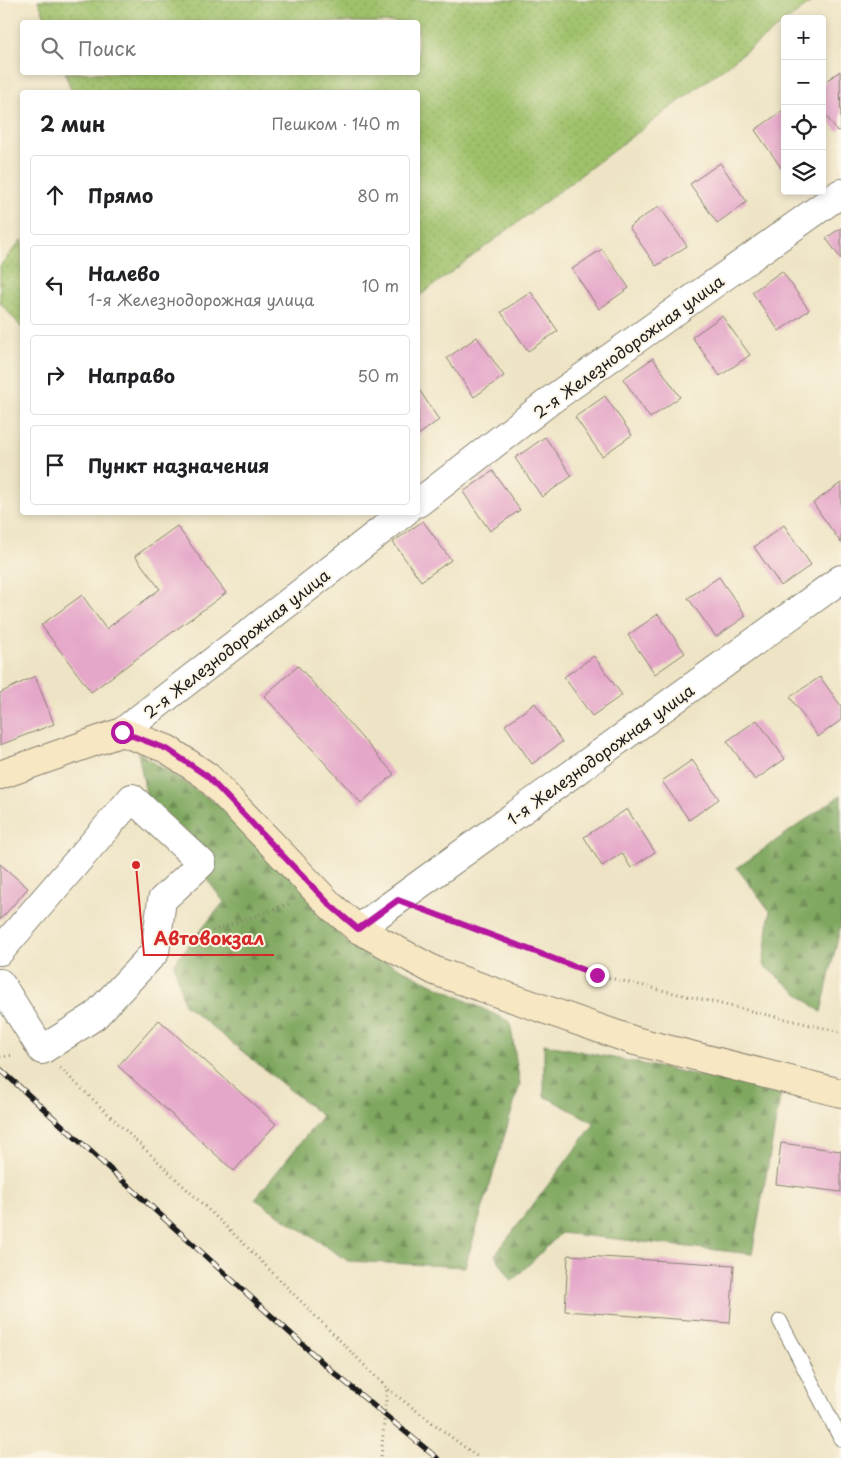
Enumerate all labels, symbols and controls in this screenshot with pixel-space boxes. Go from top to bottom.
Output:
map controls [781,15,826,195]
button: + [781,15,826,60]
search box [20,20,420,75]
icon: search [38,34,66,62]
text: Поиск [78,34,136,62]
button: − [781,60,826,105]
button: locate [781,105,826,150]
text: 2 мин [40,107,105,139]
text: Пешком · 140 m [272,111,400,135]
button: layers [781,150,826,195]
icon: ahead [41,181,69,209]
text: Прямо [88,181,153,209]
text: 80 m [357,183,399,207]
text: Налево [88,259,160,287]
street label: 2-я Железнодорожная улица [528,269,728,423]
icon: left [41,271,69,299]
text: 10 m [362,273,399,297]
text: 1-я Железнодорожная улица [88,287,314,311]
icon: right [41,361,69,389]
text: Направо [88,361,175,389]
text: 50 m [358,363,399,387]
icon: arrive [41,451,69,479]
text: Пункт назначения [88,451,269,479]
street label: 2-я Железнодорожная улица [138,563,334,723]
street label: 1-я Железнодорожная улица [501,678,699,830]
route start [111,721,134,744]
callout: Автовокзал [144,922,274,955]
text: Автовокзал [154,924,264,951]
route end [586,964,609,987]

